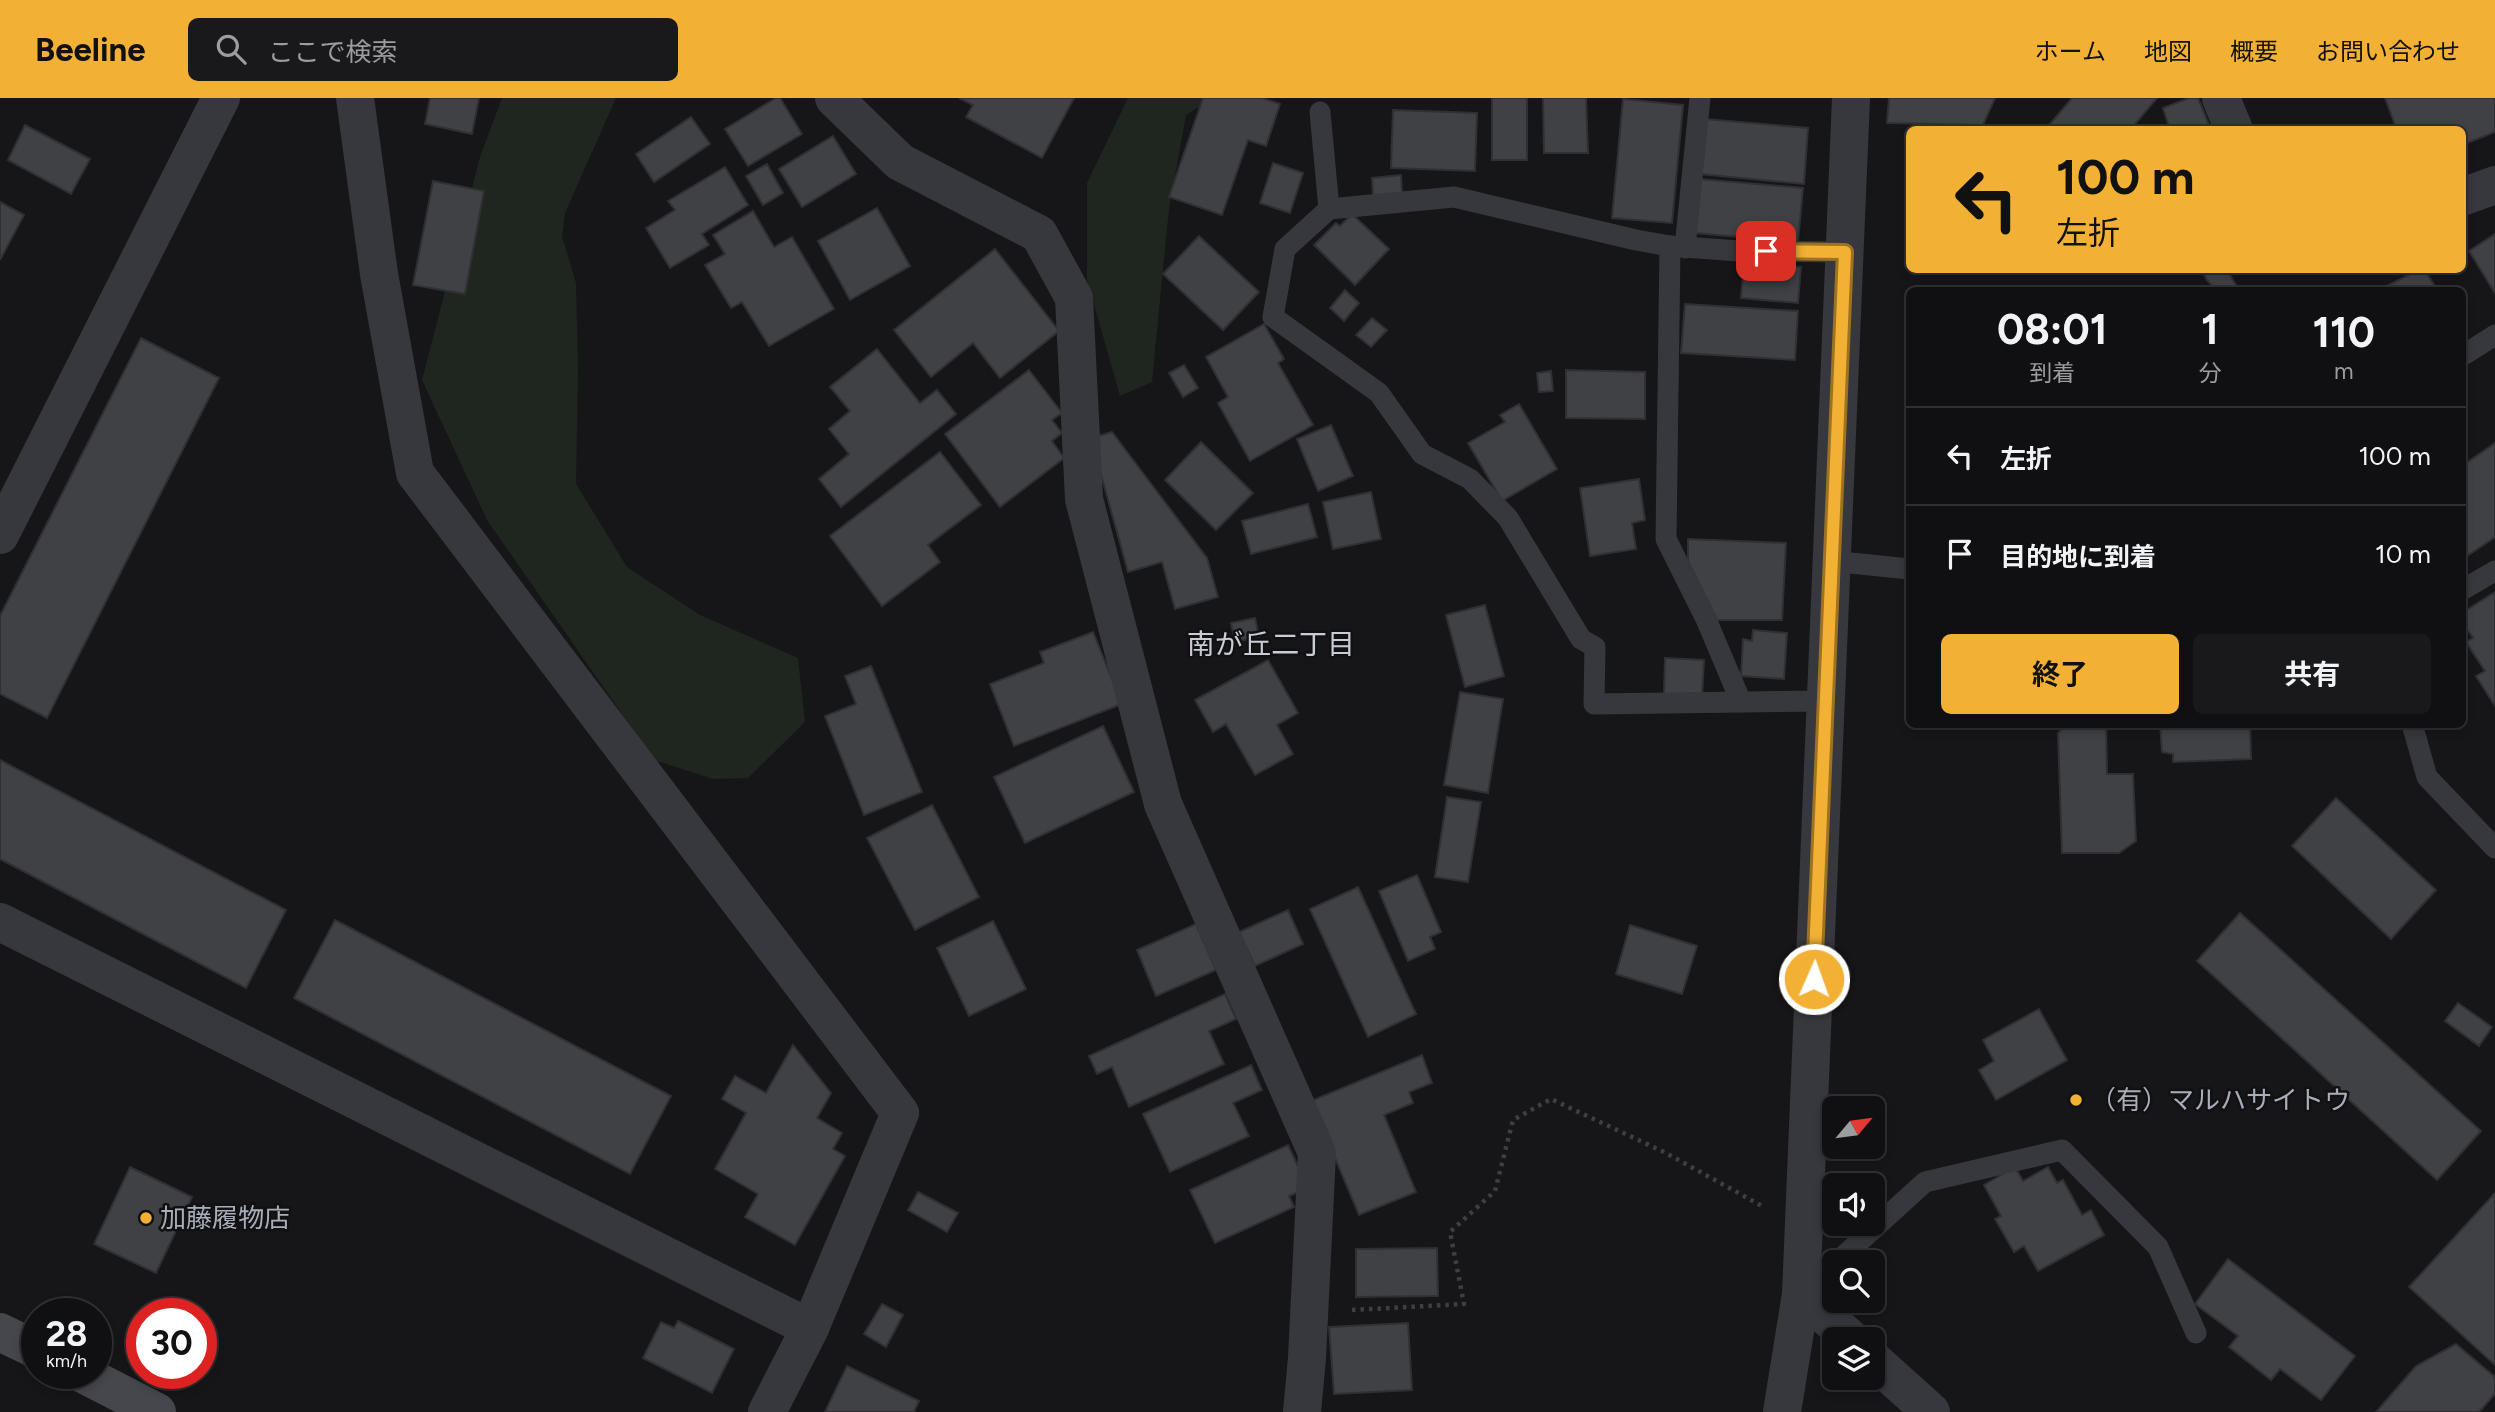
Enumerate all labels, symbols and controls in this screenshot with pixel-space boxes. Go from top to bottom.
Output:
search box [188,18,678,81]
text: Beeline [35,30,146,69]
icon: search [212,30,250,68]
text: ここで検索 [268,36,398,68]
text: ホーム [2035,37,2106,66]
text: 地図 [2144,37,2192,66]
text: 概要 [2230,37,2278,66]
text: お問い合わせ [2316,37,2460,66]
text: 100 m [2056,147,2195,206]
icon: left [1941,154,2032,245]
text: 左折 [2056,214,2120,252]
pin [1736,221,1796,281]
icon: arrive [1747,232,1785,270]
text: 08:01 [1997,304,2107,355]
text: 1 [2201,304,2219,355]
text: 110 [2312,307,2375,358]
text: m [2334,357,2354,385]
text: 到着 [2029,359,2075,387]
text: 分 [2198,359,2221,387]
icon: left [1941,437,1979,475]
text: 100 m [2358,440,2431,472]
text: 左折 [2000,443,2052,475]
icon: arrive [1941,535,1979,573]
text: 10 m [2375,538,2431,570]
text: 目的地に到着 [2000,541,2156,573]
district label: 南が丘二丁目 [1187,627,1355,661]
button: 終了 [1941,634,2179,714]
button: 共有 [2193,634,2431,714]
position arrow [1777,942,1851,1016]
place label: （有）マルハサイトウ [2090,1084,2350,1116]
marker: （有）マルハサイトウ [2068,1092,2084,1108]
north arrow [1822,1096,1885,1158]
map controls [1822,1096,1885,1390]
button: sound [1822,1173,1885,1236]
place label: 加藤履物店 [160,1202,290,1234]
marker: 加藤履物店 [138,1210,154,1226]
button: search [1822,1250,1885,1313]
speed limit sign: 30 [126,1298,217,1389]
text: 28 [46,1313,87,1355]
button: layers [1822,1327,1885,1390]
text: km/h [46,1350,87,1372]

